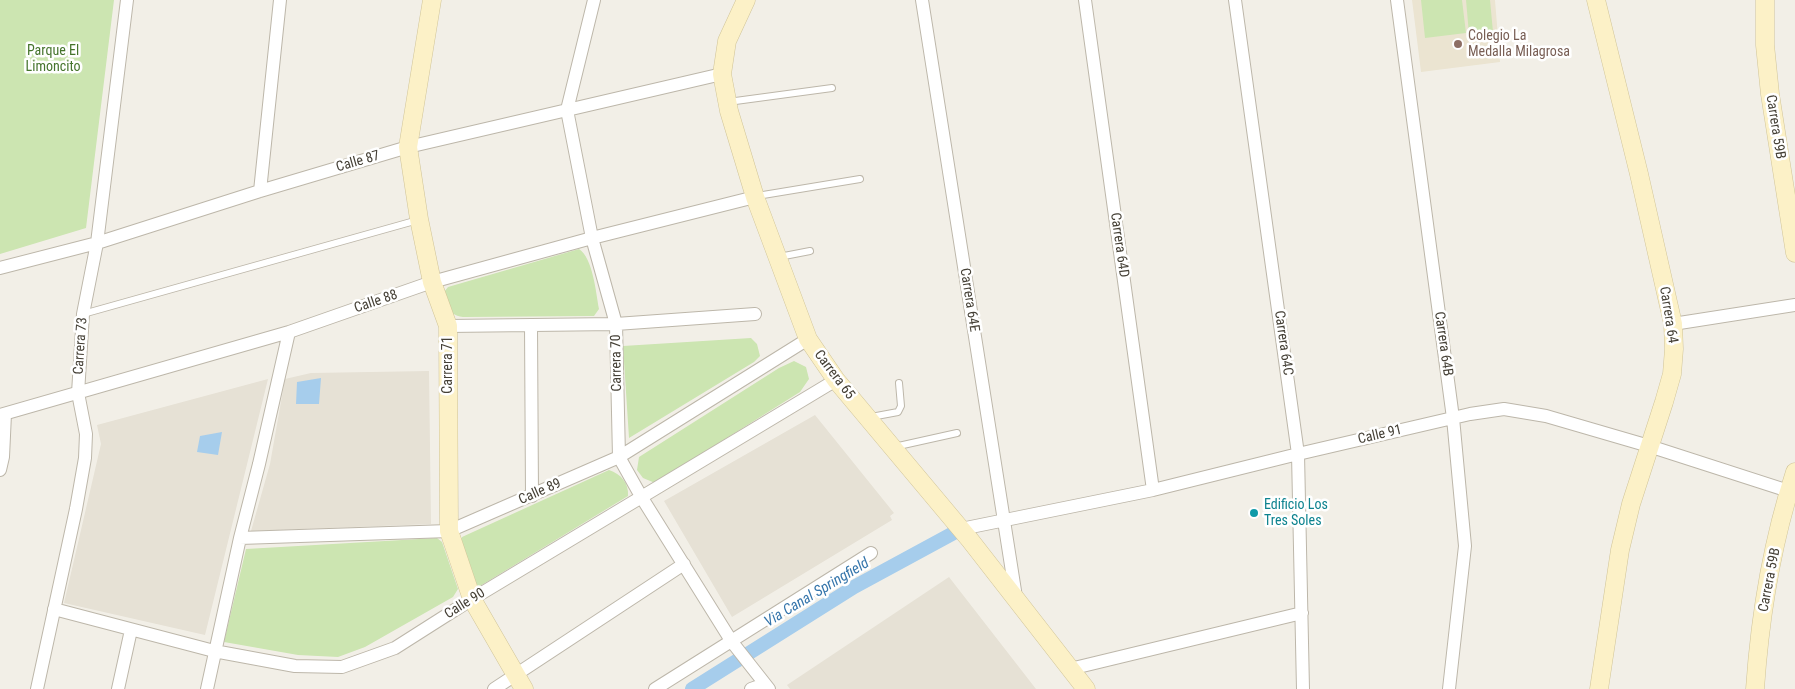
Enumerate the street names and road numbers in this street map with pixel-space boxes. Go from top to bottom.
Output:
street label: Carrera 59B [1762,94,1788,160]
street label: Calle 87 [334,148,382,176]
street label: Carrera 64D [1106,211,1132,279]
street label: Carrera 64E [956,267,982,333]
street label: Carrera 64 [1655,285,1681,345]
street label: Calle 88 [352,287,400,317]
street label: Carrera 64C [1270,310,1296,376]
street label: Carrera 64B [1430,311,1456,377]
street label: Carrera 73 [71,317,91,375]
street label: Carrera 70 [608,334,626,392]
street label: Carrera 71 [440,336,456,394]
street label: Carrera 65 [810,347,858,403]
street label: Calle 91 [1356,422,1404,448]
street label: Calle 89 [516,475,564,509]
street label: Carrera 59B [1756,547,1784,613]
street label: Calle 90 [442,585,488,623]

